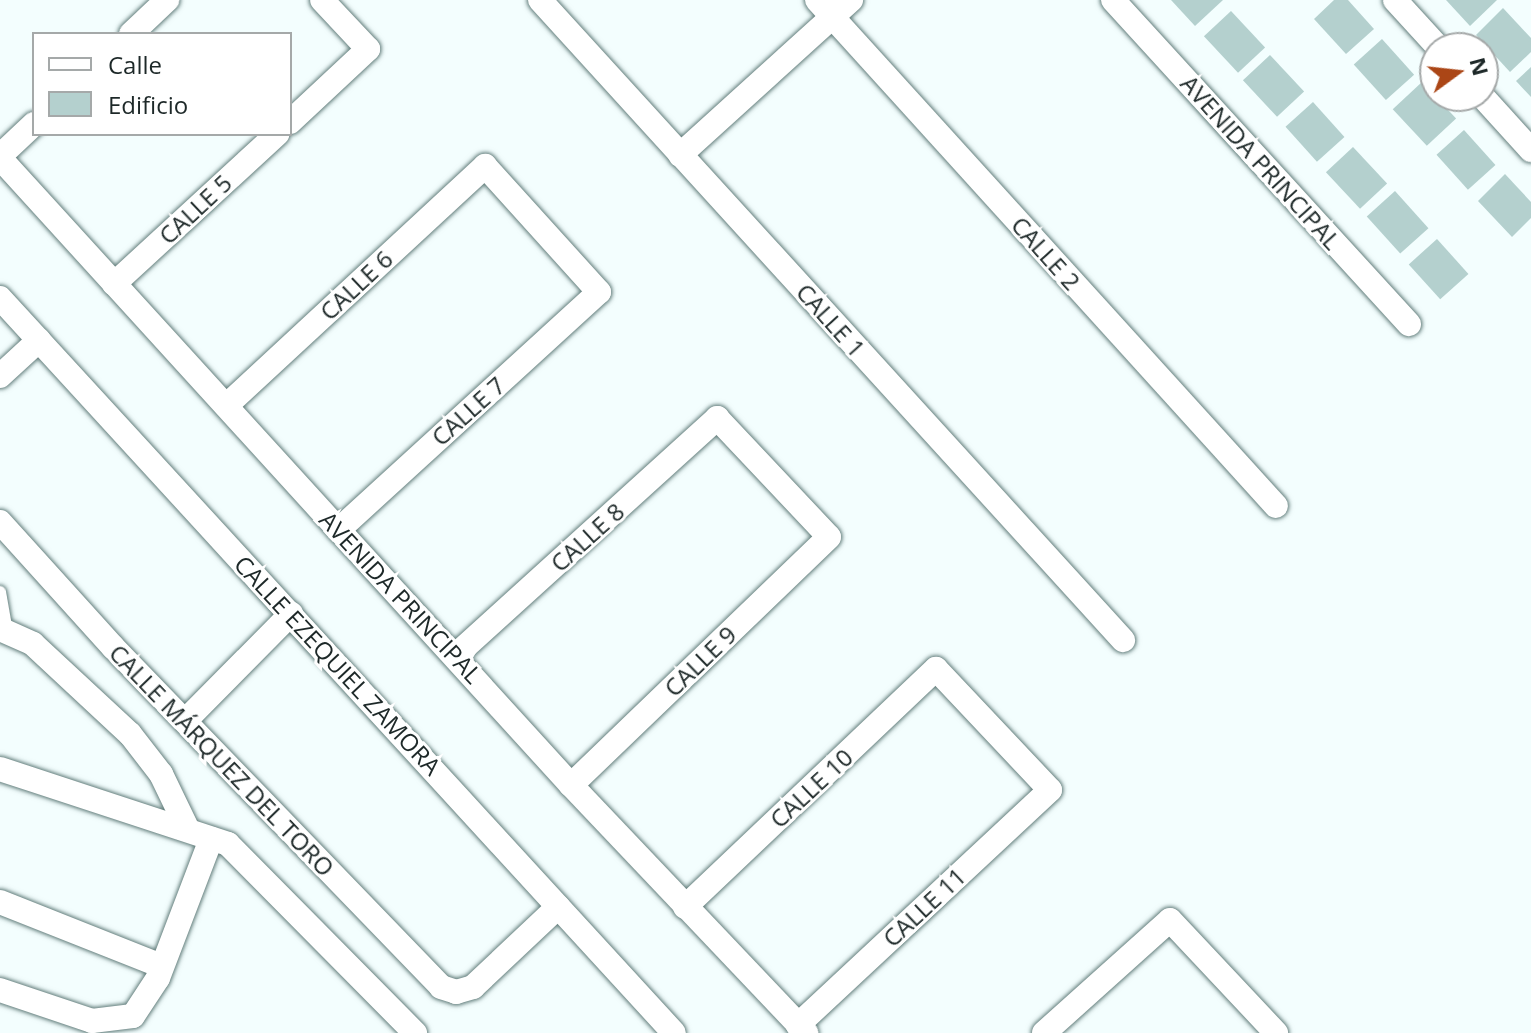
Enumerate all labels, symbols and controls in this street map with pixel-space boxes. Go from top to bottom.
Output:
legend [32,32,292,136]
north arrow [1419,32,1499,112]
text: Calle [108,48,162,81]
text: N [1463,54,1497,79]
street label: AVENIDA PRINCIPAL [1175,69,1347,255]
text: Edificio [108,88,188,121]
street label: CALLE 5 [153,168,237,250]
street label: CALLE 2 [1006,210,1086,296]
street label: CALLE 6 [314,244,398,326]
street label: CALLE 1 [791,277,871,363]
street label: CALLE 7 [425,371,511,451]
street label: CALLE 8 [544,497,630,577]
street label: AVENIDA PRINCIPAL [314,505,488,689]
street label: CALLE EZEQUIEL ZAMORA [229,549,447,781]
street label: CALLE 9 [658,620,742,702]
street label: CALLE MÁRQUEZ DEL TORO [104,638,340,882]
street label: CALLE 10 [764,743,858,833]
street label: CALLE 11 [877,862,971,952]

